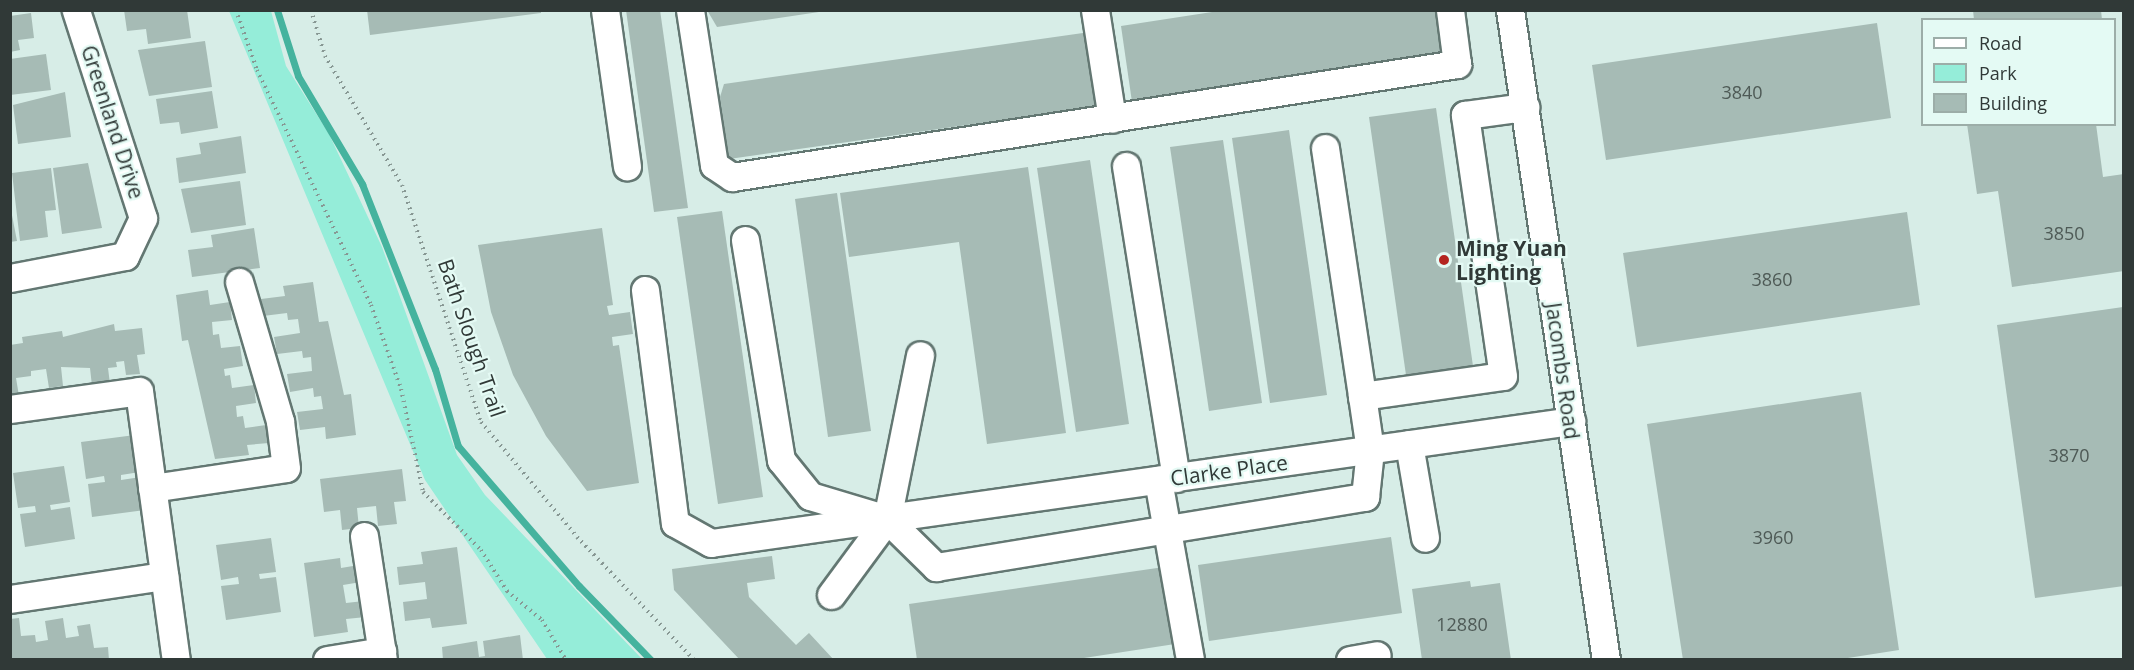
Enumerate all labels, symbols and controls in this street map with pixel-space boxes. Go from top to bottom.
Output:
legend [1921,18,2116,126]
text: Road [1979,31,2022,55]
street label: Greenland Drive [76,42,150,202]
text: Park [1979,61,2017,85]
house number: 3840 [1721,81,1763,103]
text: Building [1979,91,2047,115]
house number: 3850 [2043,222,2085,244]
place label: Ming Yuan Lighting [1456,235,1567,285]
marker: Ming Yuan Lighting [1437,253,1451,267]
street label: Bath Slough Trail [433,256,511,420]
house number: 3860 [1751,268,1793,290]
street label: Jacombs Road [1541,301,1585,441]
house number: 3870 [2048,444,2090,466]
street label: Clarke Place [1169,449,1289,491]
house number: 3960 [1752,526,1794,548]
house number: 12880 [1436,613,1488,635]

